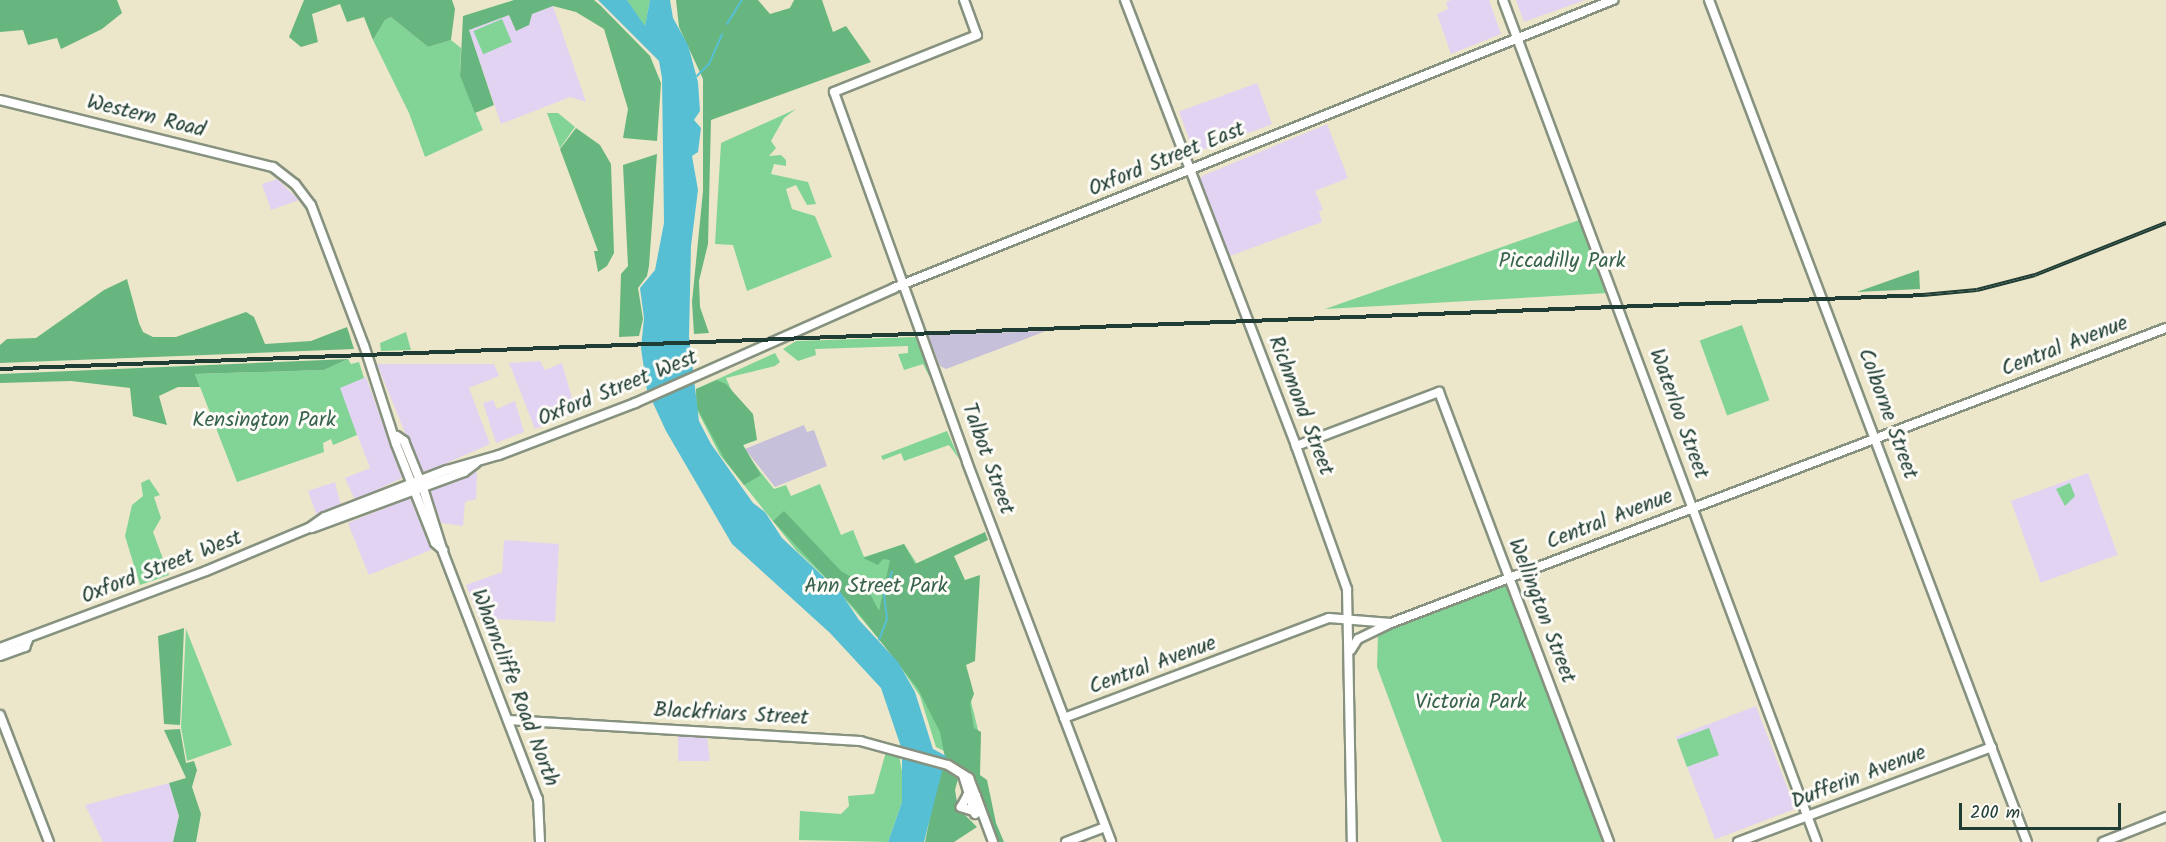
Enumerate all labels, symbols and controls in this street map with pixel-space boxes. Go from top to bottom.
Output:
street label: Western Road [84,90,208,144]
street label: Oxford Street East [1085,117,1249,203]
park label: Piccadilly Park [1498,249,1626,275]
street label: Central Avenue [1998,311,2132,383]
street label: Richmond Street [1262,333,1338,479]
street label: Waterloo Street [1643,345,1713,483]
street label: Colborne Street [1852,345,1922,483]
street label: Oxford Street West [535,346,701,432]
street label: Talbot Street [955,400,1019,518]
park label: Kensington Park [192,408,336,434]
street label: Central Avenue [1543,484,1677,556]
street label: Oxford Street West [78,526,246,610]
street label: Wellington Street [1502,535,1580,687]
park label: Ann Street Park [804,574,948,600]
street label: Wharncliffe Road North [465,586,563,790]
street label: Central Avenue [1086,631,1220,701]
park label: Victoria Park [1415,690,1527,716]
street label: Blackfriars Street [653,698,809,732]
street label: Dufferin Avenue [1788,741,1930,815]
scale bar [1962,791,2124,829]
text: 200 m [1970,799,2020,828]

